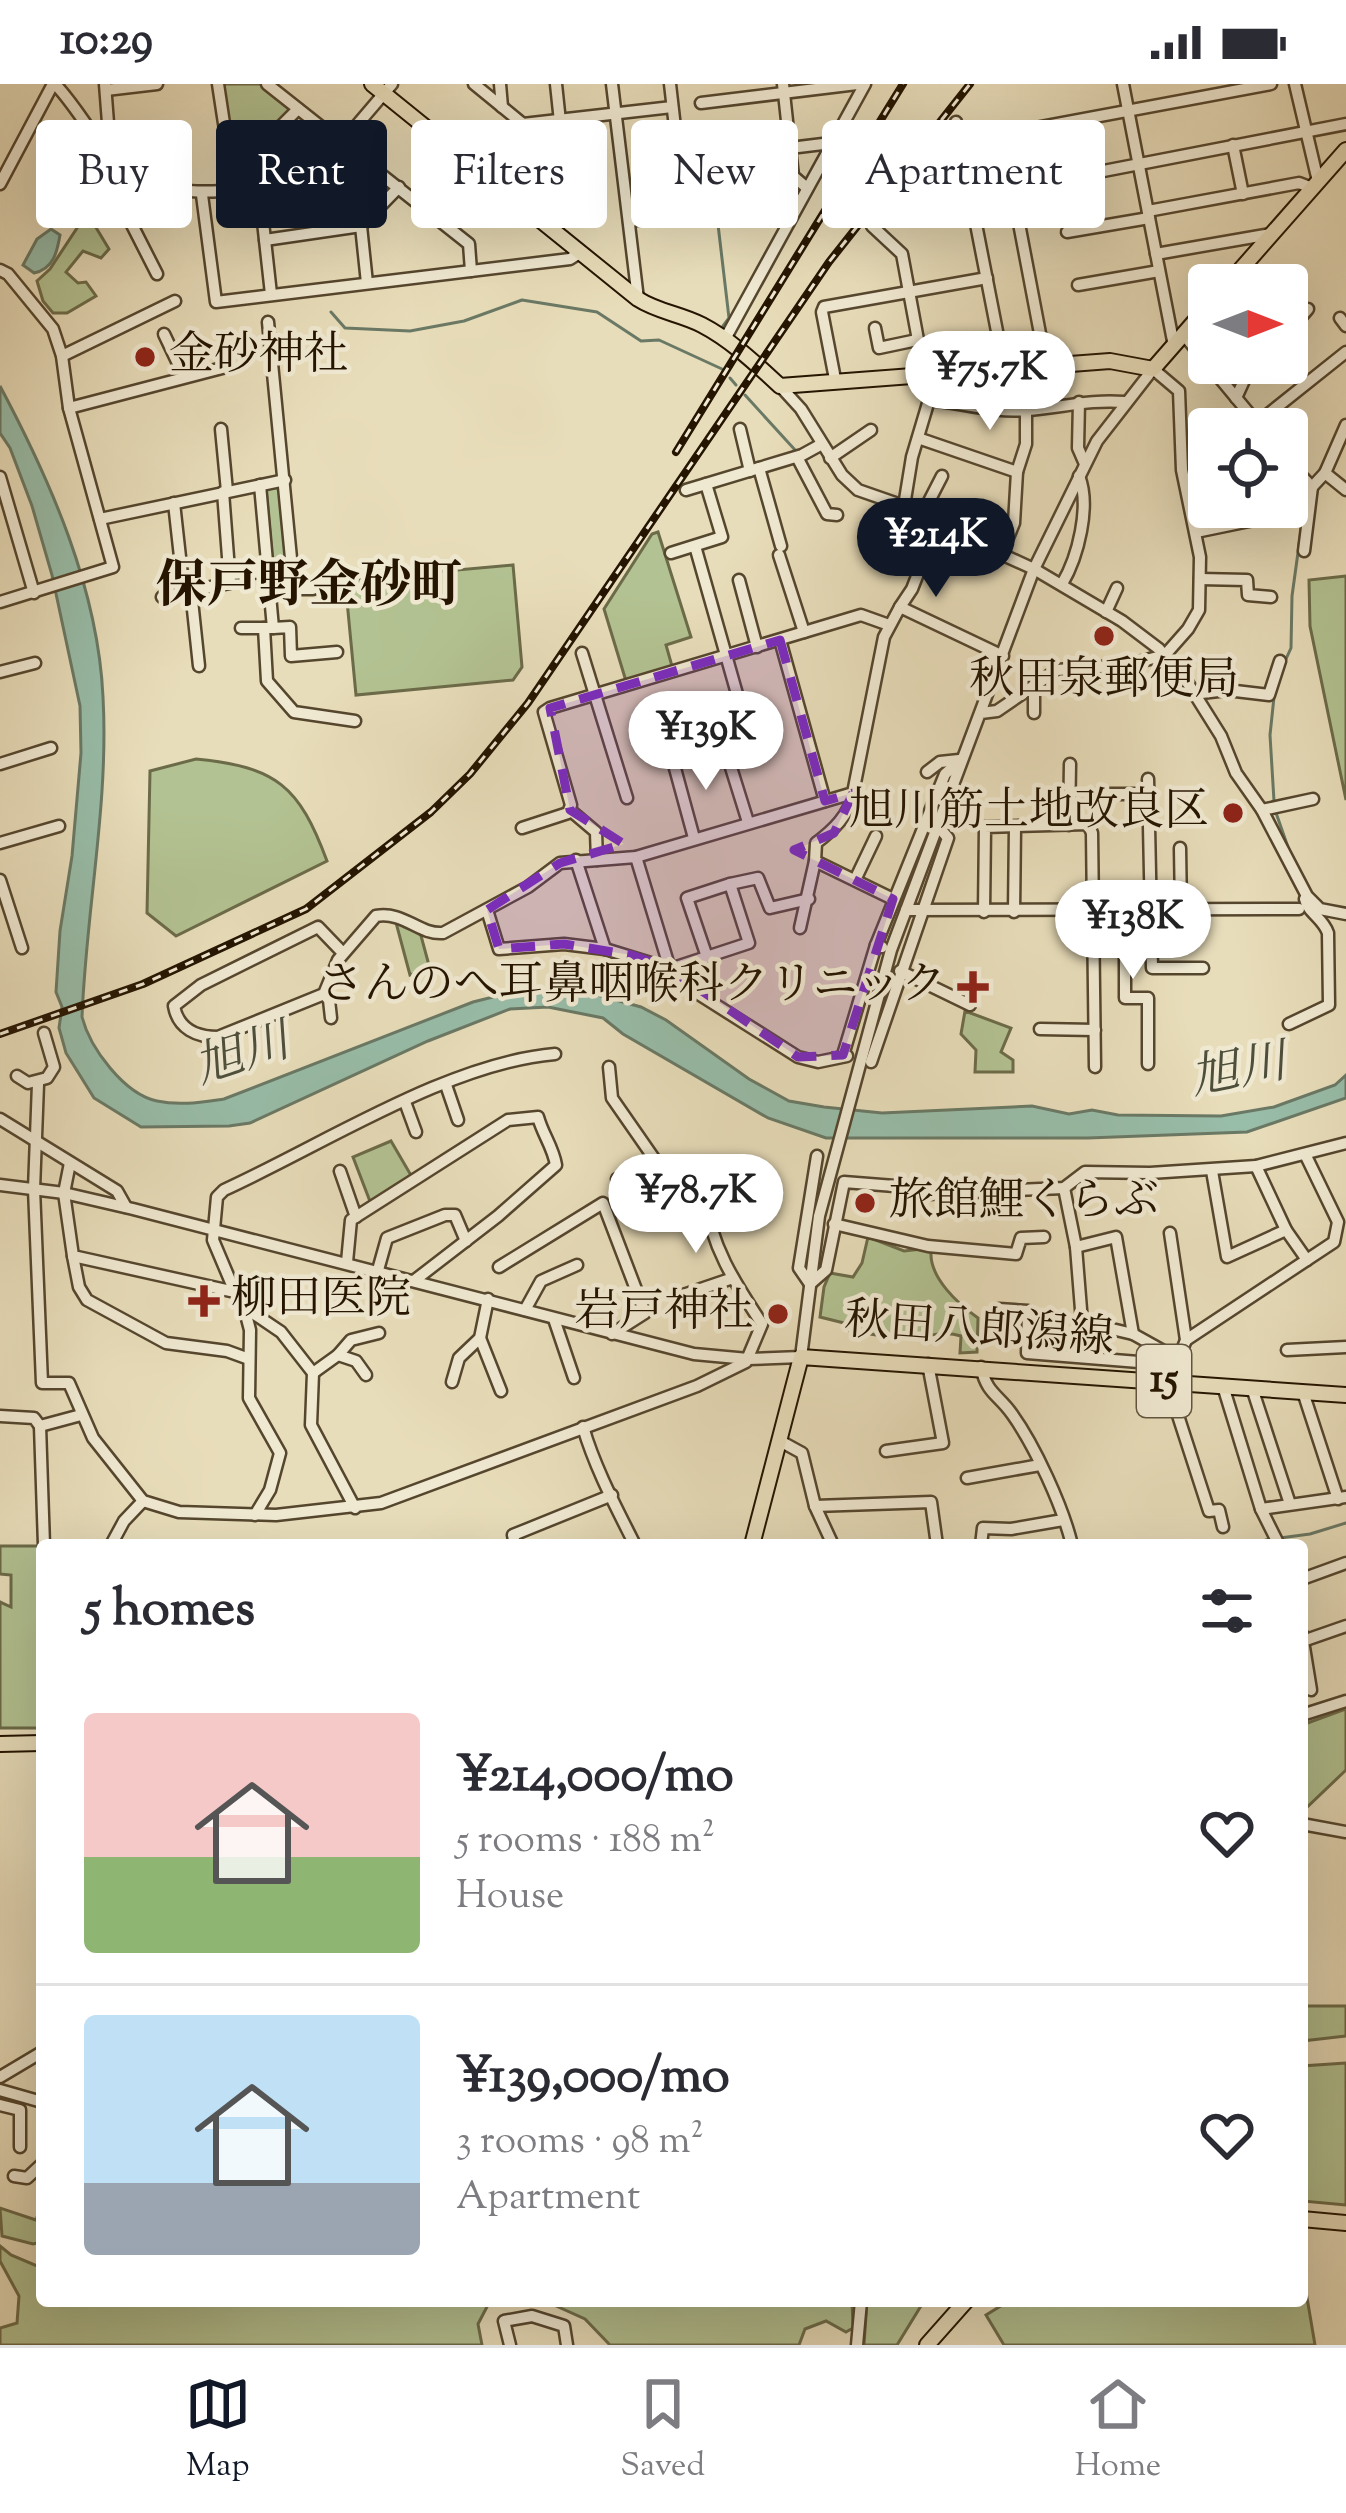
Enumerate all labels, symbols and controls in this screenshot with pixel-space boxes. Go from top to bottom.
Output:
text: 10:29 [60,10,153,75]
chip: Buy [36,120,192,228]
chip: Rent [216,120,387,228]
chip: Filters [411,120,607,228]
chip: New [631,120,798,228]
chip: Apartment [822,120,1105,228]
north arrow [1188,264,1308,384]
map controls [1188,264,1308,528]
place label: 金砂神社 [169,325,349,390]
pin: ¥75.7K [892,331,1088,433]
text: ¥75.7K [932,342,1048,398]
marker: 金砂神社 [132,344,158,370]
button: locate [1188,408,1308,528]
pin: ¥214K [852,498,1020,600]
text: ¥214K [884,509,988,565]
district label: 保戸野金砂町 [156,552,462,625]
marker: 秋田泉郵便局 [1091,623,1117,649]
place label: 秋田泉郵便局 [969,650,1239,715]
pin: ¥139K [622,691,790,793]
text: ¥139K [656,702,756,758]
place label: 旭川筋土地改良区 [849,781,1209,846]
marker: 旭川筋土地改良区 [1220,800,1246,826]
pin: ¥138K [1049,880,1217,982]
text: ¥138K [1082,891,1184,947]
place label: さんのへ耳鼻咽喉科クリニック [319,955,946,1020]
marker: さんのへ耳鼻咽喉科クリニック [957,971,989,1003]
water label: 旭川 [187,1008,304,1105]
water label: 旭川 [1185,1029,1298,1116]
pin: ¥78.7K [598,1154,794,1256]
text: ¥78.7K [635,1165,757,1221]
place label: 旅館鯉くらぶ [889,1171,1159,1236]
marker: 旅館鯉くらぶ [852,1190,878,1216]
place label: 柳田医院 [231,1269,411,1334]
place label: 岩戸神社 [574,1282,754,1347]
marker: 柳田医院 [188,1285,220,1317]
street label: 秋田八郎潟線 [842,1290,1116,1374]
marker: 岩戸神社 [765,1301,791,1327]
road number: 15 [1137,1345,1191,1417]
text: 5 homes [84,1575,255,1648]
icon: filters [1194,1578,1260,1644]
text: ¥214,000/mo [456,1741,734,1814]
icon: home [180,1761,324,1905]
icon: heart [1194,1800,1260,1866]
text: 5 rooms · 188 m² [456,1814,715,1870]
text: House [456,1870,564,1926]
text: ¥139,000/mo [456,2042,730,2115]
icon: home [180,2063,324,2207]
icon: heart [1194,2102,1260,2168]
text: 3 rooms · 98 m² [456,2115,704,2171]
text: Apartment [456,2171,640,2227]
tab: Map [185,2371,251,2491]
tab: Saved [620,2371,705,2491]
tab: Home [1075,2371,1161,2491]

